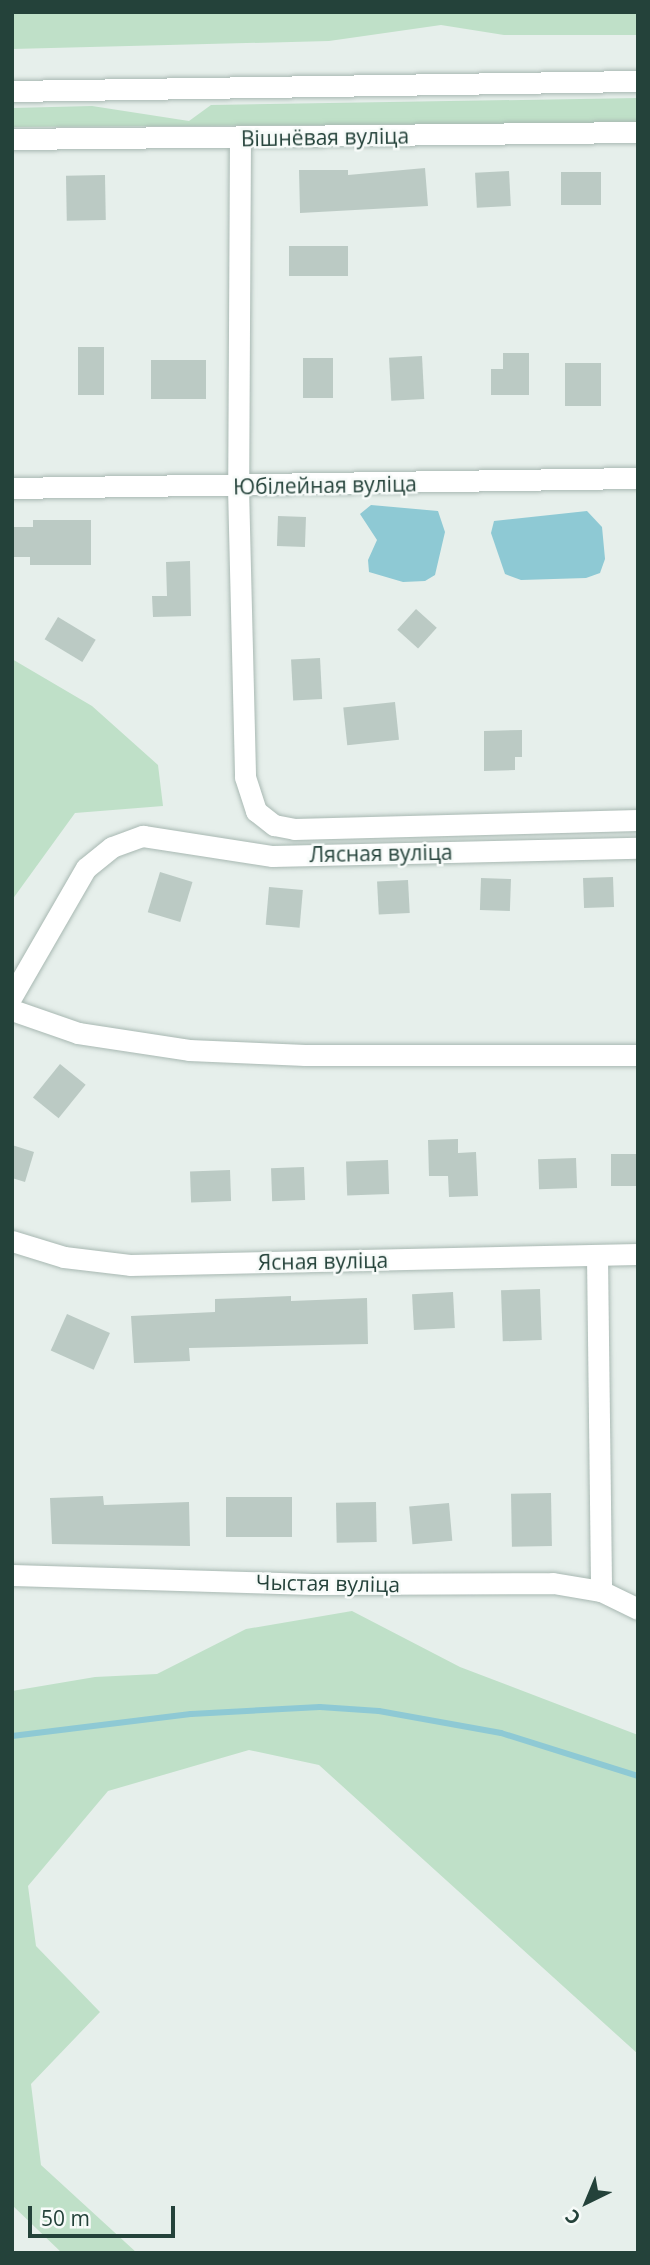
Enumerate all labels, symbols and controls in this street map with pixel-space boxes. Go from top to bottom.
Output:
street label: Вішнёвая вуліца [241,123,409,151]
street label: Юбілейная вуліца [233,471,417,499]
street label: Лясная вуліца [309,839,453,867]
street label: Ясная вуліца [258,1247,388,1275]
street label: Чыстая вуліца [256,1569,400,1597]
north arrow [552,2167,622,2237]
scale bar [32,2192,178,2236]
text: 50 m [41,2204,90,2232]
text: С [559,2204,586,2231]

